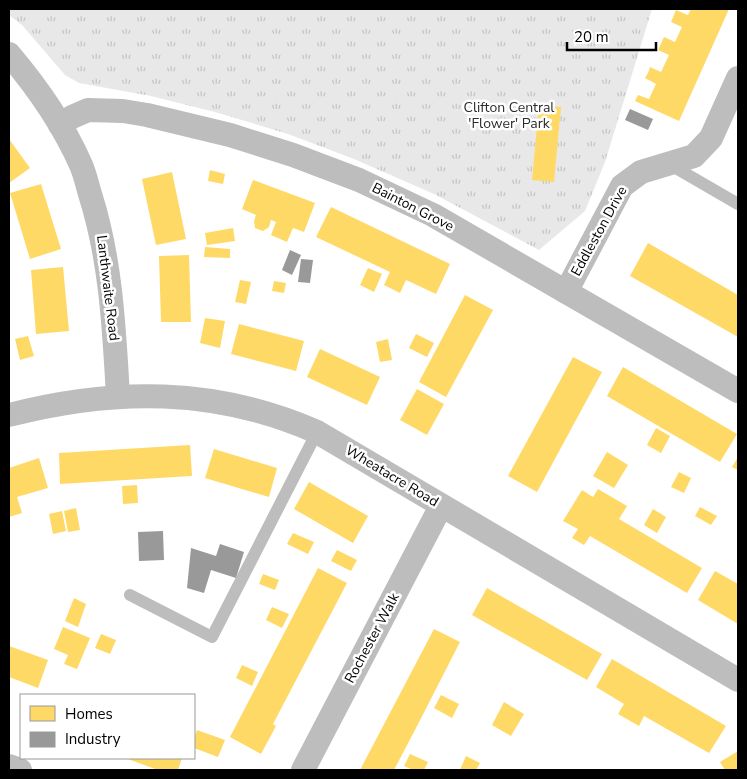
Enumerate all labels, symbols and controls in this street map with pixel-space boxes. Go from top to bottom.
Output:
scale bar [567,20,656,52]
text: 20 m [574,27,609,47]
park label: Clifton Central 'Flower' Park [463,98,555,133]
street label: Bainton Grove [369,178,457,236]
street label: Eddleston Drive [566,183,632,279]
street label: Lanthwaite Road [92,234,124,342]
street label: Wheatacre Road [342,441,442,511]
street label: Rochester Walk [340,589,404,686]
legend [20,694,195,759]
text: Homes [65,704,113,724]
text: Industry [65,729,121,749]

